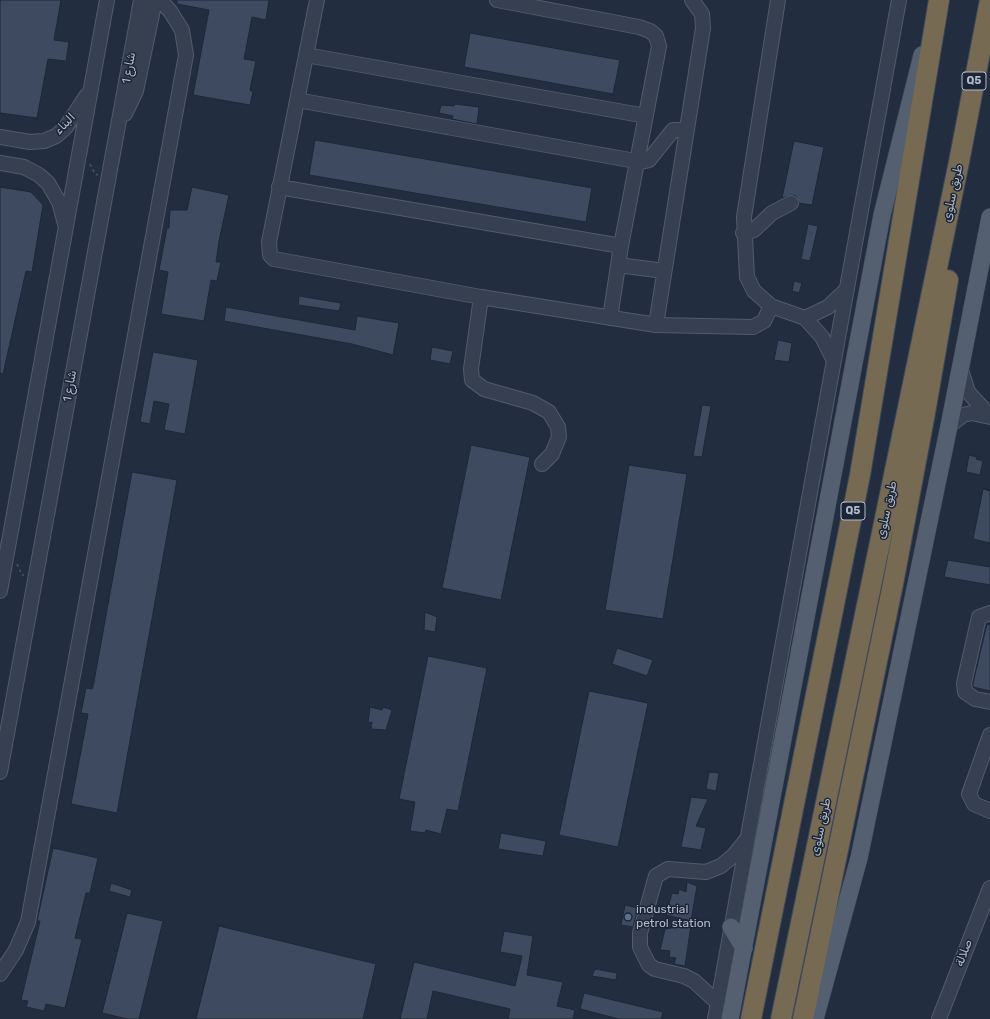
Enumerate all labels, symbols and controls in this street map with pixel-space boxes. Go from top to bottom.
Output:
street label: شارع 1 [119,51,139,85]
road number: Q5 [962,72,986,90]
street label: البناء [51,110,79,138]
street label: طريق سلوى [940,163,966,223]
street label: شارع 1 [60,369,80,403]
street label: طريق سلوى [874,480,900,540]
road number: Q5 [841,502,865,520]
street label: طريق سلوى [808,797,834,857]
place label: industrial petrol station [636,903,711,931]
marker: industrial petrol station [623,912,633,922]
street label: صلالة [952,937,976,969]

